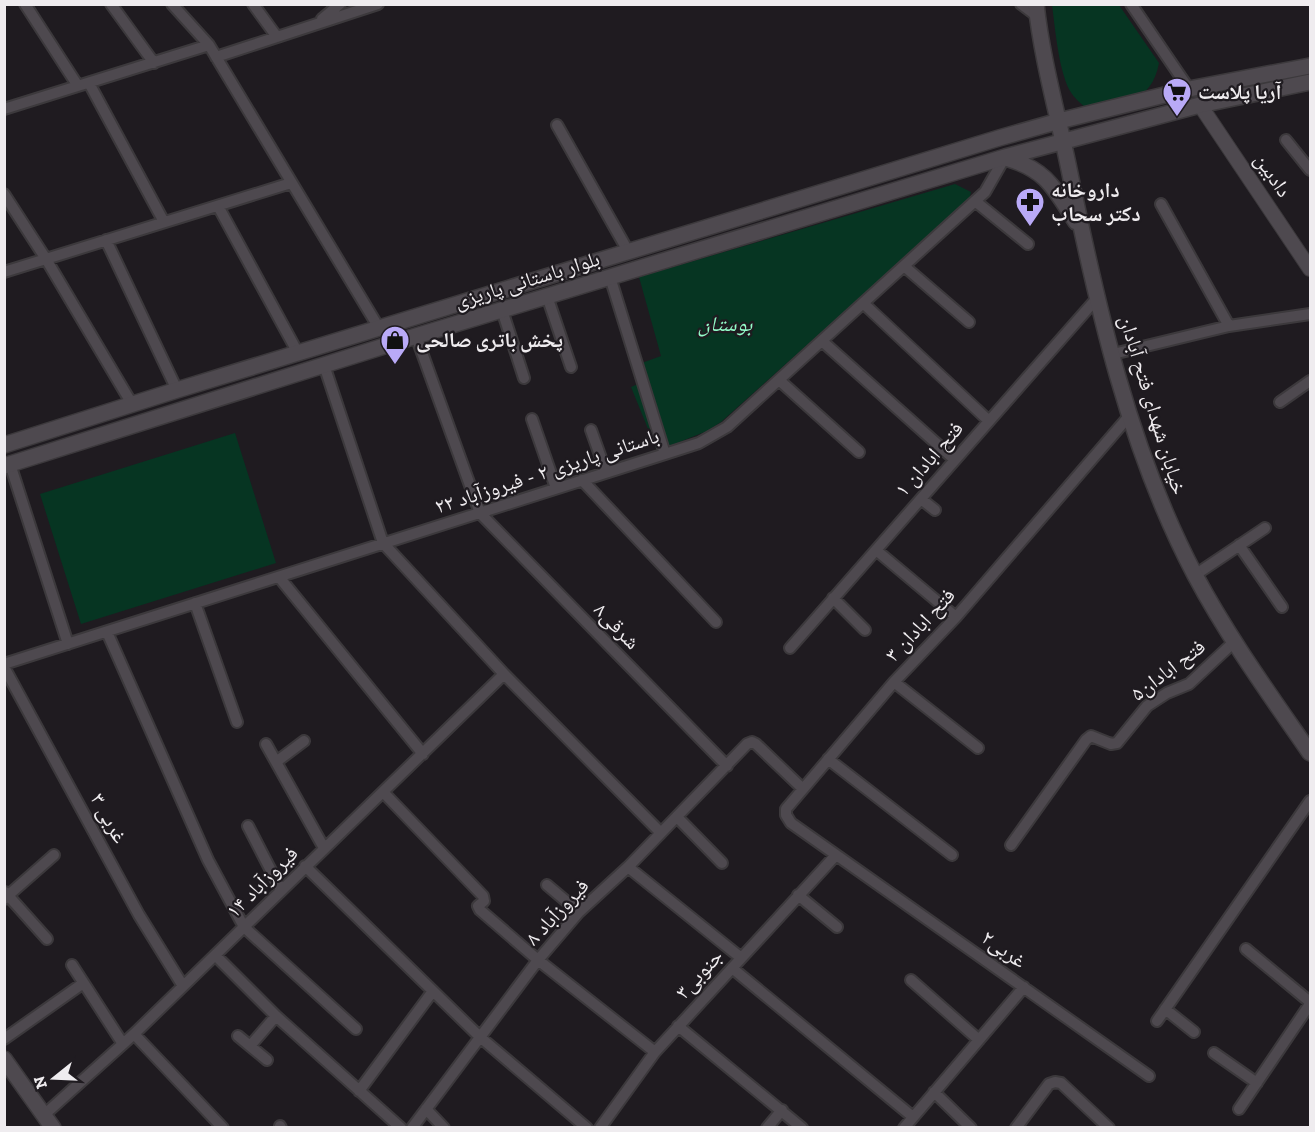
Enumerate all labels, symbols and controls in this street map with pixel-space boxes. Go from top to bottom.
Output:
supermarket icon: آریا پلاست [1161,76,1193,118]
place label: آریا پلاست [1198,79,1282,104]
street label: دادبین [1249,148,1297,202]
place label: داروخانه دکتر سحاب [1051,177,1141,226]
pharmacy icon: داروخانه دکتر سحاب [1014,186,1046,228]
street label: بلوار باستانی پاریزی [451,246,603,314]
park label: بوستان [698,311,753,337]
street label: خیابان شهدای فتح آبادان [1113,312,1193,498]
shop icon: پخش باتری صالحی [379,324,411,366]
place label: پخش باتری صالحی [416,327,563,353]
street label: فتح ابادان ۱ [889,416,969,502]
street label: باستانی پاریزی ۲ - فیروزآباد ۲۲ [432,422,662,520]
street label: فتح ابادان ۳ [879,583,961,667]
street label: شرقی۸ [589,597,645,655]
street label: فتح ابادان۵ [1126,634,1210,706]
street label: غربی ۳ [85,788,134,848]
street label: فیروزآباد ۱۴ [221,841,303,923]
street label: فیروزآباد ۸ [520,873,594,950]
street label: غربی۲ [977,924,1032,974]
street label: جنوبی۳ [670,943,728,1005]
north arrow [24,1048,84,1108]
text: N [29,1074,51,1091]

